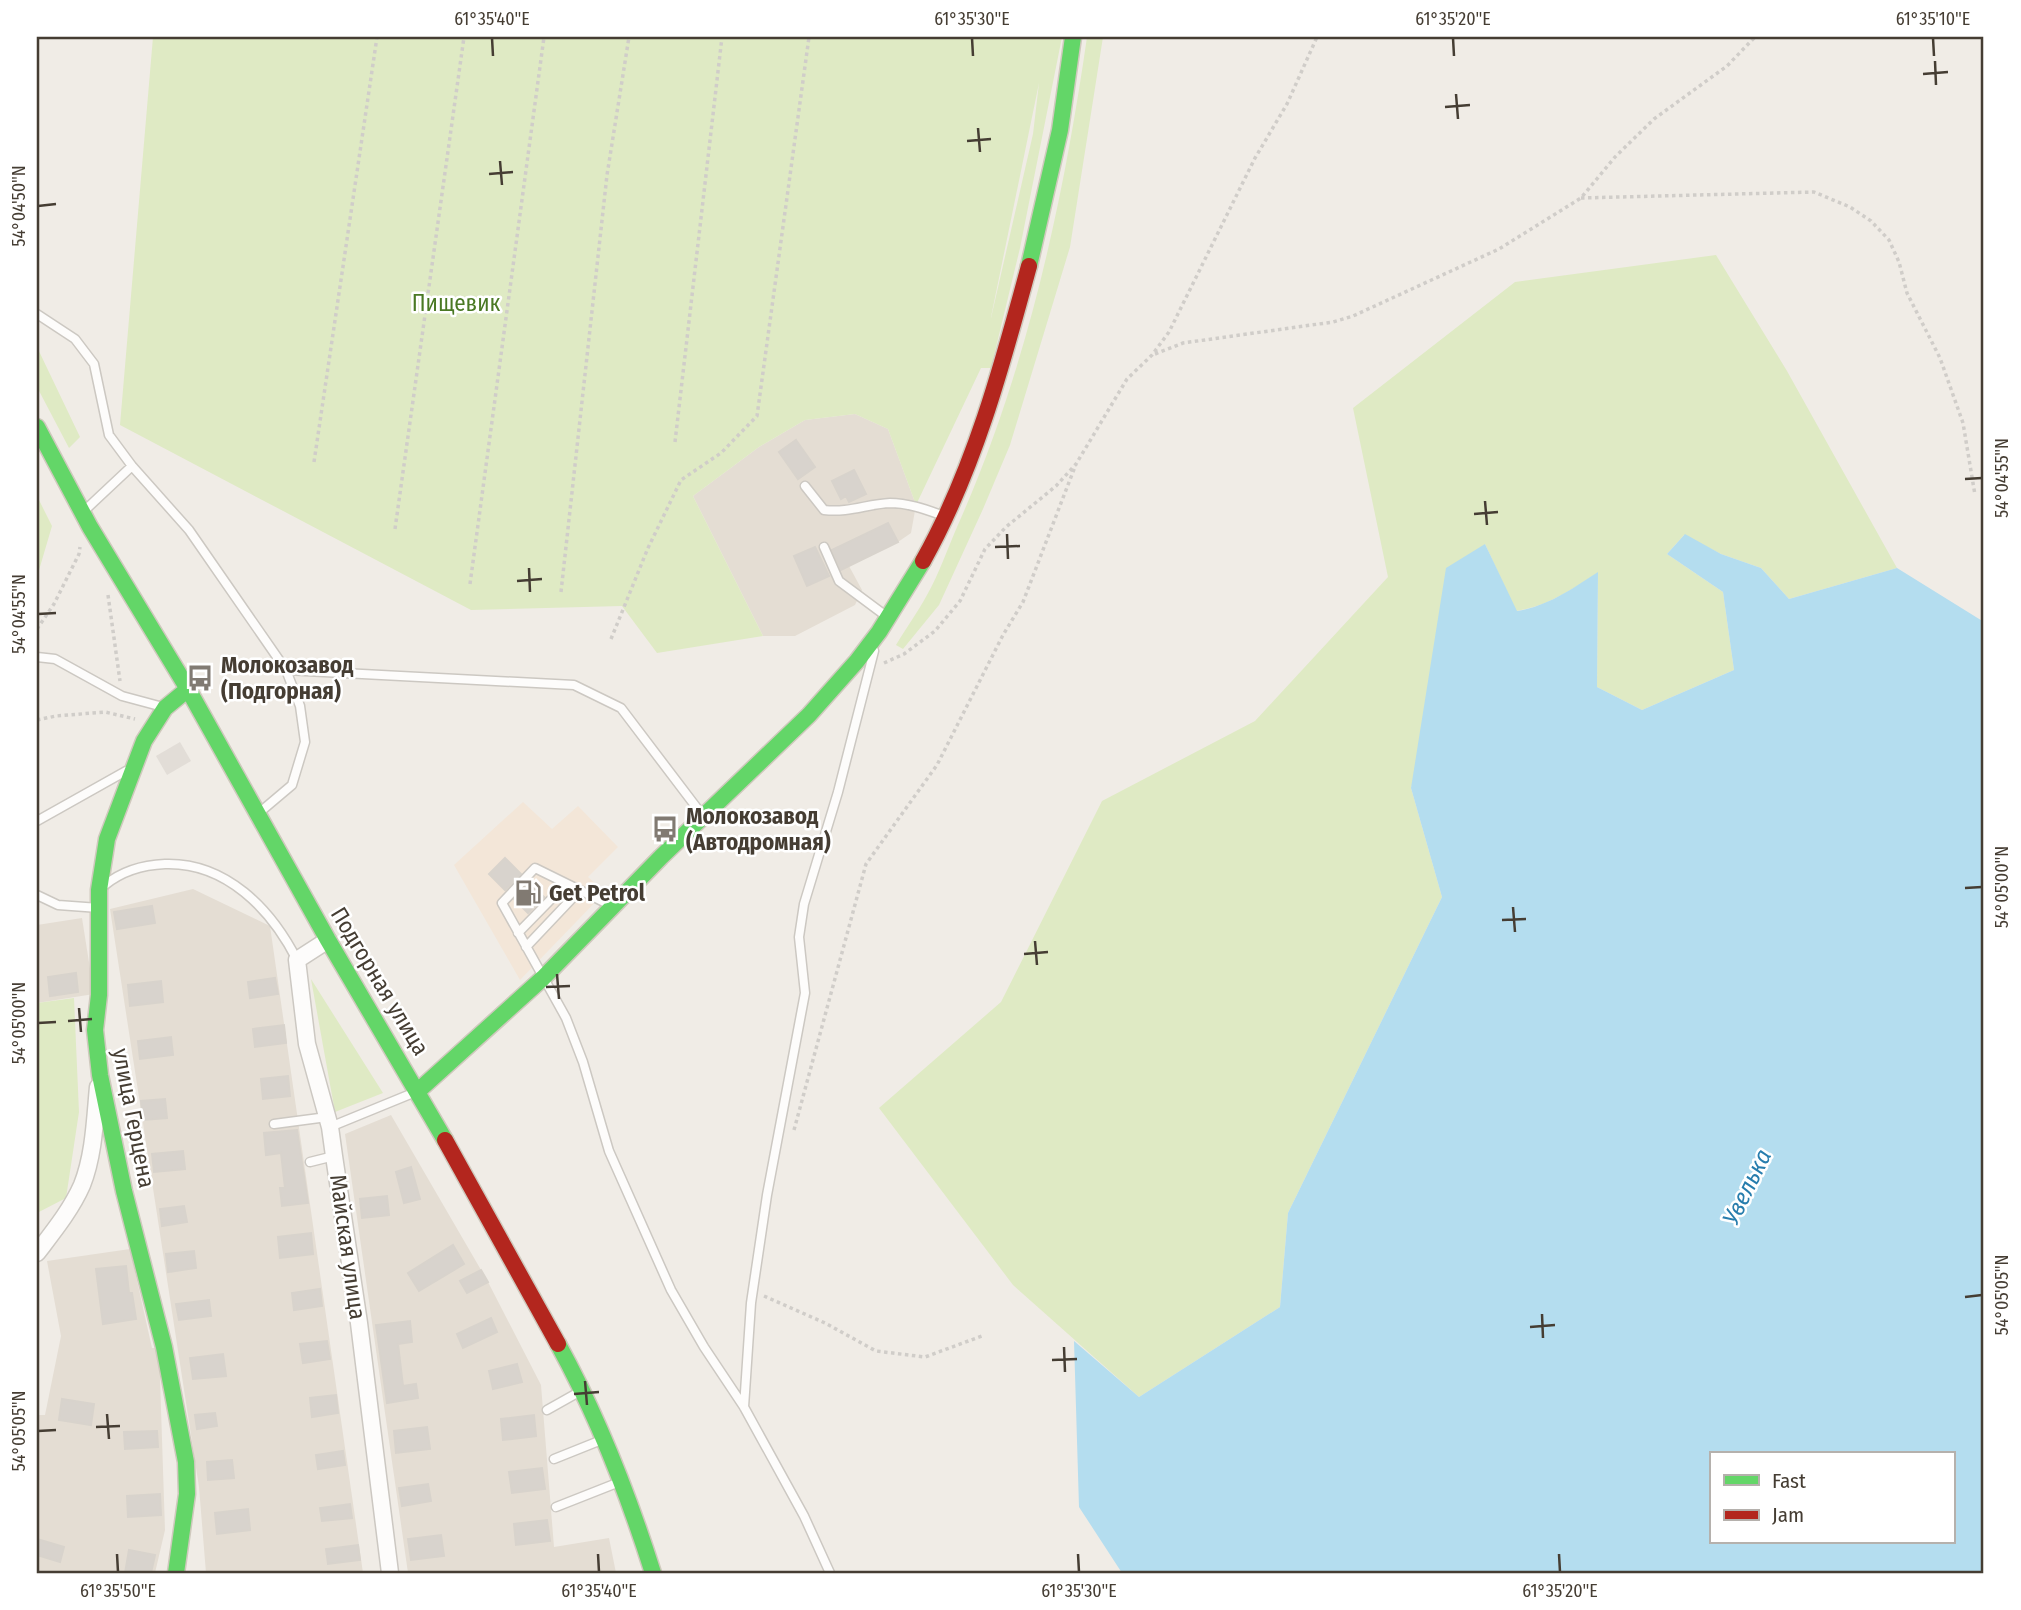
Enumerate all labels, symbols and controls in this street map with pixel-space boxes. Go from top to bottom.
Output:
text: 61°35'40"E [454,8,530,30]
text: 61°35'30"E [934,8,1010,30]
text: 61°35'20"E [1415,8,1491,30]
text: 61°35'10"E [1896,8,1970,30]
text: 54°04'50"N [8,165,30,247]
park label: Пищевик [412,289,501,317]
text: 54°04'55"N [1991,438,2013,518]
text: 54°04'55"N [8,574,30,654]
place label: Молокозавод (Подгорная) [221,651,354,705]
bus stop icon: Молокозавод (Подгорная) [185,663,215,693]
place label: Молокозавод (Автодромная) [686,802,831,856]
bus stop icon: Молокозавод (Автодромная) [650,814,680,844]
text: 54°05'00"N [1991,846,2013,928]
fuel station icon: Get Petrol [513,878,543,908]
place label: Get Petrol [549,879,646,907]
street label: Подгорная улица [325,902,435,1060]
text: 54°05'00"N [8,982,30,1064]
street label: улица Герцена [107,1046,161,1190]
water label: Увелька [1717,1145,1777,1229]
street label: Майская улица [324,1173,372,1321]
text: 54°05'05"N [1991,1255,2013,1335]
text: 54°05'05"N [8,1391,30,1471]
legend [1710,1452,1954,1544]
text: Fast [1772,1468,1806,1494]
text: Jam [1772,1502,1804,1528]
text: 61°35'50"E [80,1580,156,1602]
text: 61°35'40"E [561,1580,637,1602]
text: 61°35'30"E [1041,1580,1117,1602]
text: 61°35'20"E [1522,1580,1598,1602]

